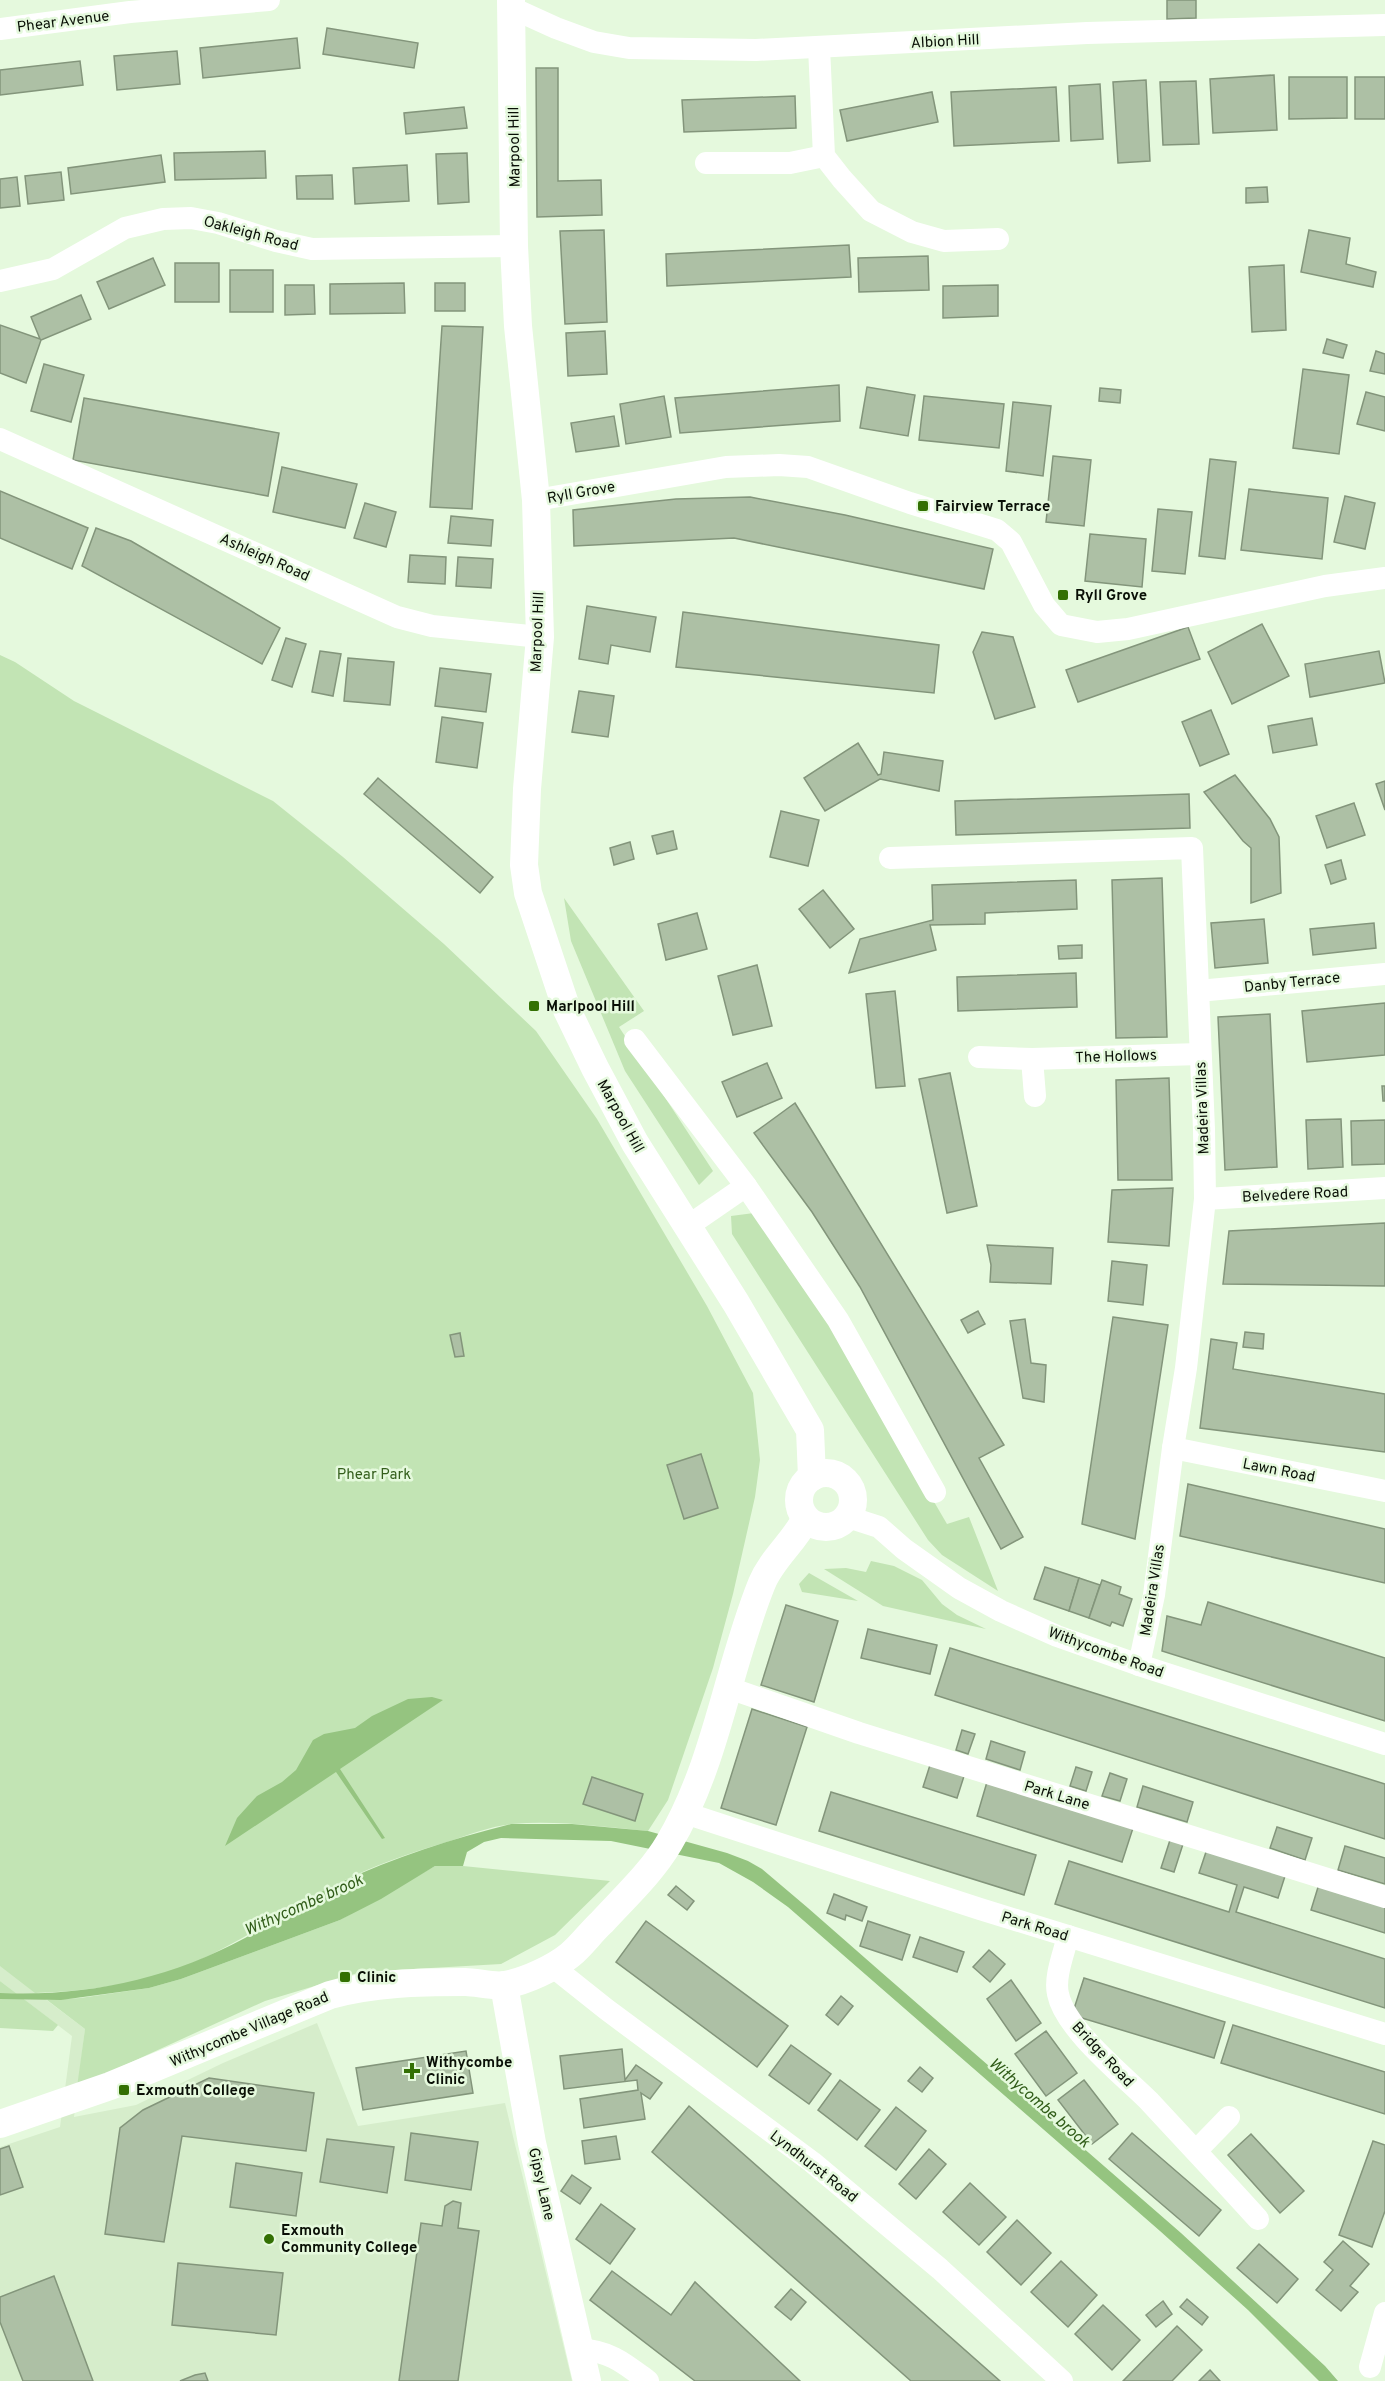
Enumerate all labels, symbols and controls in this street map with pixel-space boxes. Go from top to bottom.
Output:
street label: Phear Avenue [16,7,111,38]
street label: Albion Hill [910,31,980,54]
street label: Marpool Hill [505,106,526,188]
street label: Oakleigh Road [201,213,300,256]
street label: Ryll Grove [546,478,617,509]
place label: Fairview Terrace [935,498,1050,517]
marker: Fairview Terrace [916,499,930,513]
street label: Ashleigh Road [216,530,312,587]
place label: Ryll Grove [1075,587,1147,606]
marker: Ryll Grove [1056,588,1070,602]
street label: Marpool Hill [528,591,549,673]
street label: Danby Terrace [1243,969,1341,998]
place label: Marlpool Hill [546,998,635,1017]
marker: Marlpool Hill [527,999,541,1013]
street label: The Hollows [1075,1047,1157,1068]
street label: Madeira Villas [1192,1061,1215,1155]
street label: Marpool Hill [592,1077,648,1157]
street label: Belvedere Road [1241,1183,1349,1208]
street label: Lawn Road [1241,1455,1317,1488]
park label: Phear Park [337,1466,411,1485]
street label: Madeira Villas [1137,1543,1170,1638]
street label: Withycombe Road [1045,1624,1166,1683]
street label: Park Lane [1021,1777,1092,1815]
water label: Withycombe brook [241,1870,367,1941]
street label: Park Road [999,1908,1070,1947]
place label: Clinic [357,1969,396,1988]
marker: Clinic [338,1970,352,1984]
street label: Withycombe Village Road [167,1988,332,2072]
street label: Bridge Road [1067,2018,1137,2092]
place label: Withycombe Clinic [426,2054,512,2090]
water label: Withycombe brook [984,2054,1094,2154]
marker: Withycombe Clinic [403,2062,421,2080]
place label: Exmouth College [136,2082,255,2101]
marker: Exmouth College [117,2083,131,2097]
street label: Lyndhurst Road [765,2127,861,2207]
street label: Gipsy Lane [523,2146,558,2222]
place label: Exmouth Community College [281,2222,417,2258]
marker: Exmouth Community College [262,2232,276,2246]

